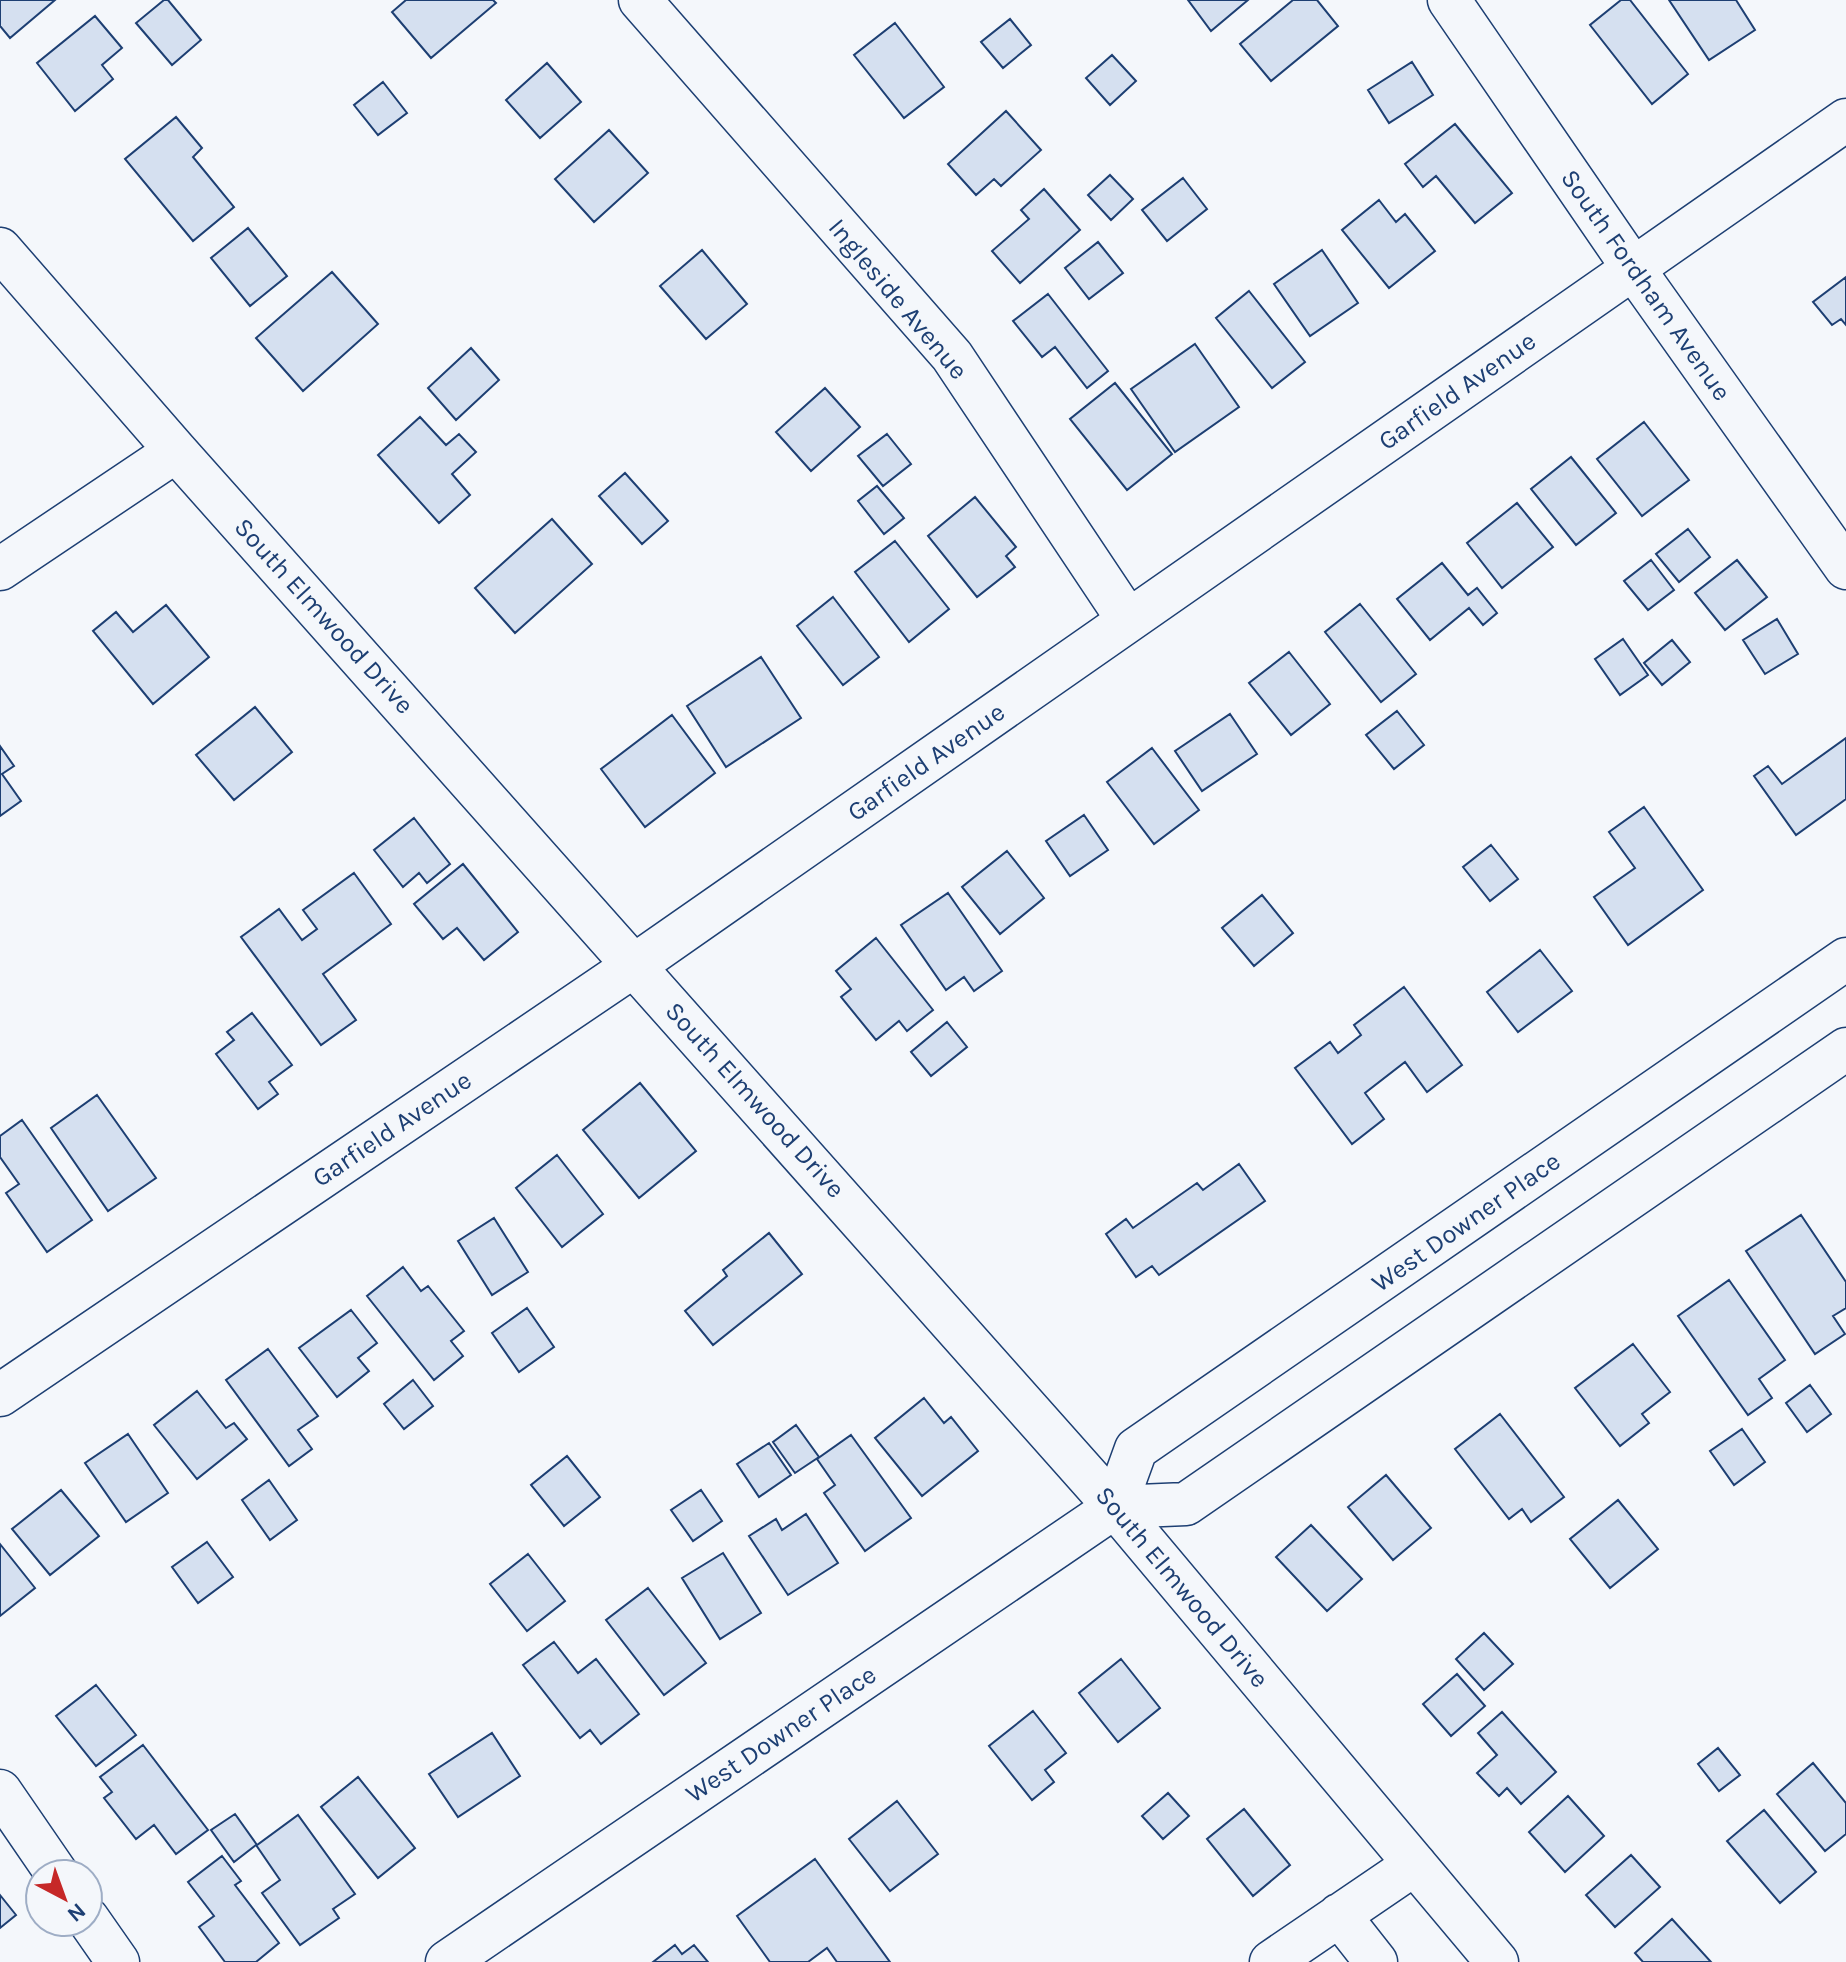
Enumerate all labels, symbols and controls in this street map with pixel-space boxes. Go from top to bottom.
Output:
street label: South Fordham Avenue [1554,163,1738,407]
street label: Ingleside Avenue [822,212,974,386]
street label: Garfield Avenue [1372,325,1542,457]
street label: South Elmwood Drive [228,512,420,720]
street label: Garfield Avenue [841,696,1011,828]
street label: South Elmwood Drive [659,996,851,1204]
street label: Garfield Avenue [307,1064,477,1194]
street label: West Downer Place [1366,1145,1566,1299]
street label: South Elmwood Drive [1089,1480,1275,1694]
street label: West Downer Place [680,1659,882,1809]
north arrow [24,1858,104,1938]
text: N [62,1897,91,1927]

